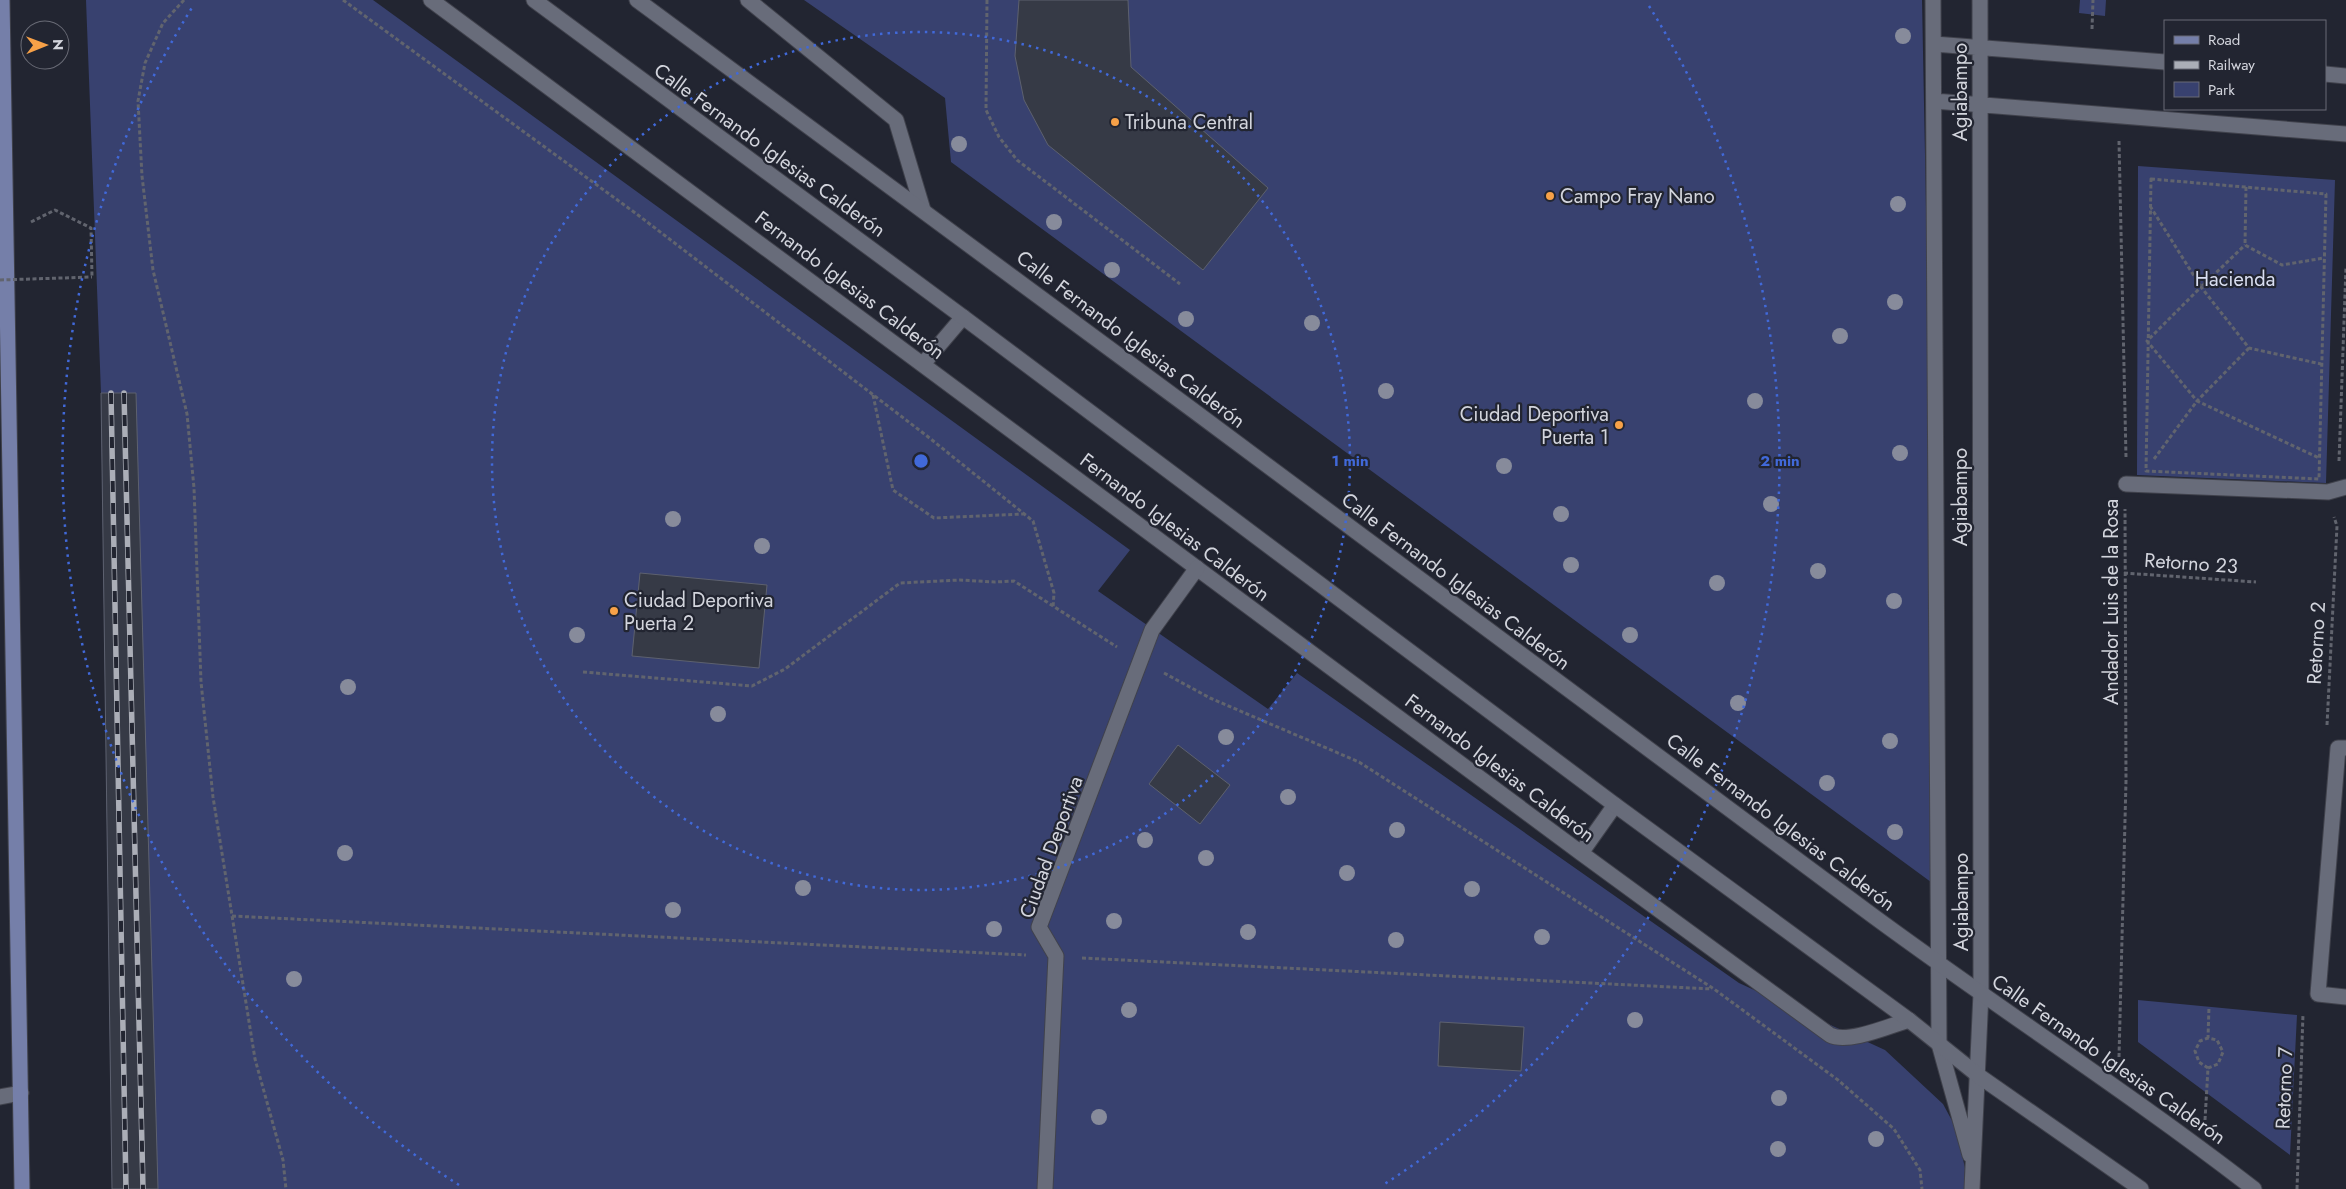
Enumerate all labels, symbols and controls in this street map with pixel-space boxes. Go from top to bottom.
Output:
north arrow [20,20,70,70]
legend [2164,20,2326,110]
text: Road [2208,29,2240,51]
text: N [48,39,68,51]
street label: Agiabampo [1946,43,1975,141]
text: Railway [2208,54,2255,76]
street label: Calle Fernando Iglesias Calderón [648,56,892,244]
text: Park [2208,79,2235,101]
place label: Tribuna Central [1125,108,1253,137]
marker: Tribuna Central [1109,116,1121,128]
place label: Campo Fray Nano [1560,182,1715,211]
marker: Campo Fray Nano [1544,190,1556,202]
street label: Fernando Iglesias Calderón [749,204,951,367]
street label: Calle Fernando Iglesias Calderón [1010,244,1251,435]
park label: Hacienda [2195,265,2275,294]
place label: Ciudad Deportiva Puerta 1 [1460,400,1609,452]
marker: Ciudad Deportiva Puerta 1 [1613,419,1625,431]
street label: Fernando Iglesias Calderón [1074,446,1276,609]
street label: Agiabampo [1946,448,1975,546]
text: 1 min [1331,450,1369,472]
text: 2 min [1760,450,1800,472]
centre of rings [912,452,930,470]
street label: Calle Fernando Iglesias Calderón [1335,486,1576,677]
street label: Andador Luis de la Rosa [2097,499,2126,705]
street label: Retorno 23 [2143,546,2239,581]
place label: Ciudad Deportiva Puerta 2 [624,586,773,638]
street label: Retorno 2 [2300,601,2333,685]
marker: Ciudad Deportiva Puerta 2 [608,605,620,617]
street label: Fernando Iglesias Calderón [1399,687,1601,850]
street label: Calle Fernando Iglesias Calderón [1660,727,1901,918]
street label: Ciudad Deportiva [1012,772,1091,922]
street label: Agiabampo [1947,853,1976,951]
street label: Calle Fernando Iglesias Calderón [1986,967,2232,1152]
street label: Retorno 7 [2269,1046,2300,1129]

